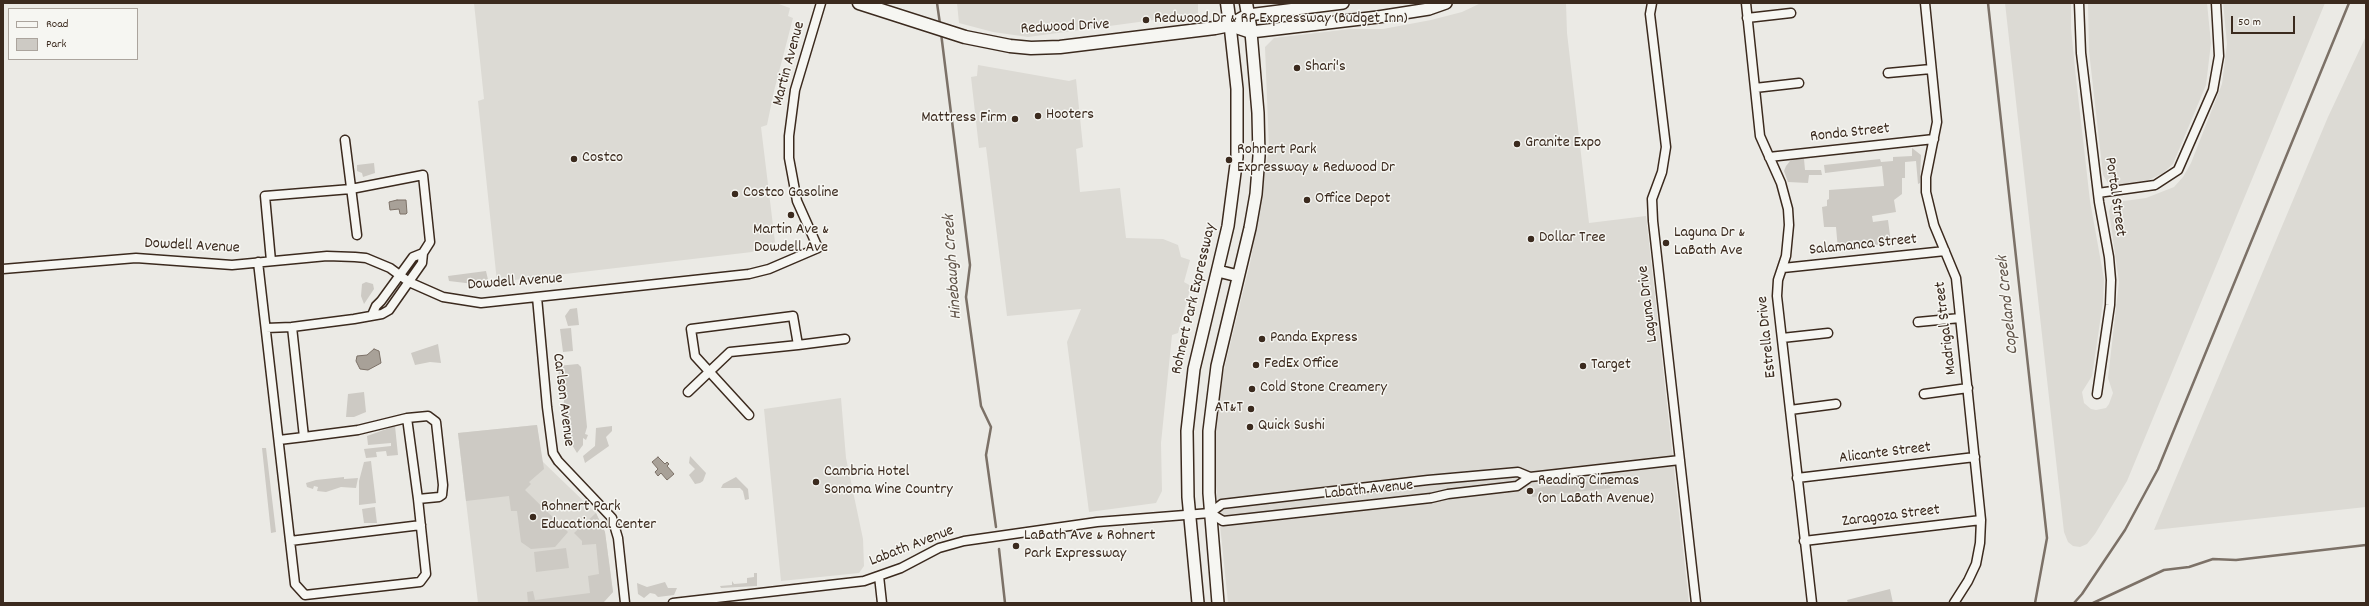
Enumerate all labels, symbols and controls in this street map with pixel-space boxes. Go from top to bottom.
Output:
legend [8,8,138,60]
scale bar [2233,8,2297,34]
place label: Redwood Dr & RP Expressway (Budget Inn) [1154,10,1408,30]
text: 50 m [2238,14,2261,31]
marker: Redwood Dr & RP Expressway (Budget Inn) [1141,15,1151,25]
text: Road [46,16,68,33]
street label: Redwood Drive [1020,16,1110,40]
street label: Martin Avenue [770,20,810,108]
text: Park [46,36,66,53]
place label: Shari's [1305,58,1346,78]
marker: Shari's [1292,63,1302,73]
place label: Hooters [1046,106,1094,126]
place label: Mattress Firm [921,109,1007,129]
marker: Hooters [1033,111,1043,121]
marker: Mattress Firm [1010,114,1020,124]
street label: Ronda Street [1809,120,1891,148]
place label: Granite Expo [1525,134,1601,154]
marker: Granite Expo [1512,139,1522,149]
place label: Rohnert Park Expressway & Redwood Dr [1237,141,1395,179]
place label: Costco [582,149,623,169]
marker: Costco [569,154,579,164]
marker: Rohnert Park Expressway & Redwood Dr [1224,155,1234,165]
street label: Portal Street [2099,156,2129,238]
place label: Costco Gasoline [743,184,838,204]
marker: Costco Gasoline [730,189,740,199]
place label: Office Depot [1315,190,1390,210]
marker: Office Depot [1302,195,1312,205]
marker: Martin Ave & Dowdell Ave [786,210,796,220]
water label: Hinebaugh Creek [940,214,968,320]
place label: Martin Ave & Dowdell Ave [753,221,829,259]
street label: Rohnert Park Expressway [1168,222,1222,376]
place label: Laguna Dr & LaBath Ave [1674,224,1745,262]
place label: Dollar Tree [1539,229,1606,249]
street label: Salamanca Street [1808,231,1918,261]
marker: Dollar Tree [1526,234,1536,244]
street label: Dowdell Avenue [144,235,240,259]
marker: Laguna Dr & LaBath Ave [1661,238,1671,248]
water label: Copeland Creek [1994,254,2024,356]
street label: Laguna Drive [1635,264,1663,344]
street label: Dowdell Avenue [467,270,563,296]
street label: Madrigal Street [1932,280,1962,376]
street label: Estrella Drive [1754,295,1782,379]
place label: Panda Express [1270,329,1358,349]
marker: Panda Express [1257,334,1267,344]
street label: Carlson Avenue [547,352,577,448]
place label: FedEx Office [1264,355,1339,375]
place label: Target [1591,356,1631,376]
marker: FedEx Office [1251,360,1261,370]
marker: Target [1578,361,1588,371]
place label: Cold Stone Creamery [1260,379,1387,399]
marker: Cold Stone Creamery [1247,384,1257,394]
place label: AT&T [1214,399,1243,419]
marker: AT&T [1246,404,1256,414]
place label: Quick Sushi [1258,417,1325,437]
marker: Quick Sushi [1245,422,1255,432]
street label: Alicante Street [1838,439,1932,469]
place label: Cambria Hotel Sonoma Wine Country [824,463,953,501]
place label: Reading Cinemas (on LaBath Avenue) [1538,472,1654,510]
marker: Cambria Hotel Sonoma Wine Country [811,477,821,487]
street label: Labath Avenue [1324,477,1414,505]
marker: Reading Cinemas (on LaBath Avenue) [1525,486,1535,496]
place label: Rohnert Park Educational Center [541,498,656,536]
street label: Zaragoza Street [1841,501,1941,533]
marker: Rohnert Park Educational Center [528,512,538,522]
street label: Labath Avenue [867,522,957,572]
place label: LaBath Ave & Rohnert Park Expressway [1024,527,1155,565]
marker: LaBath Ave & Rohnert Park Expressway [1011,541,1021,551]

